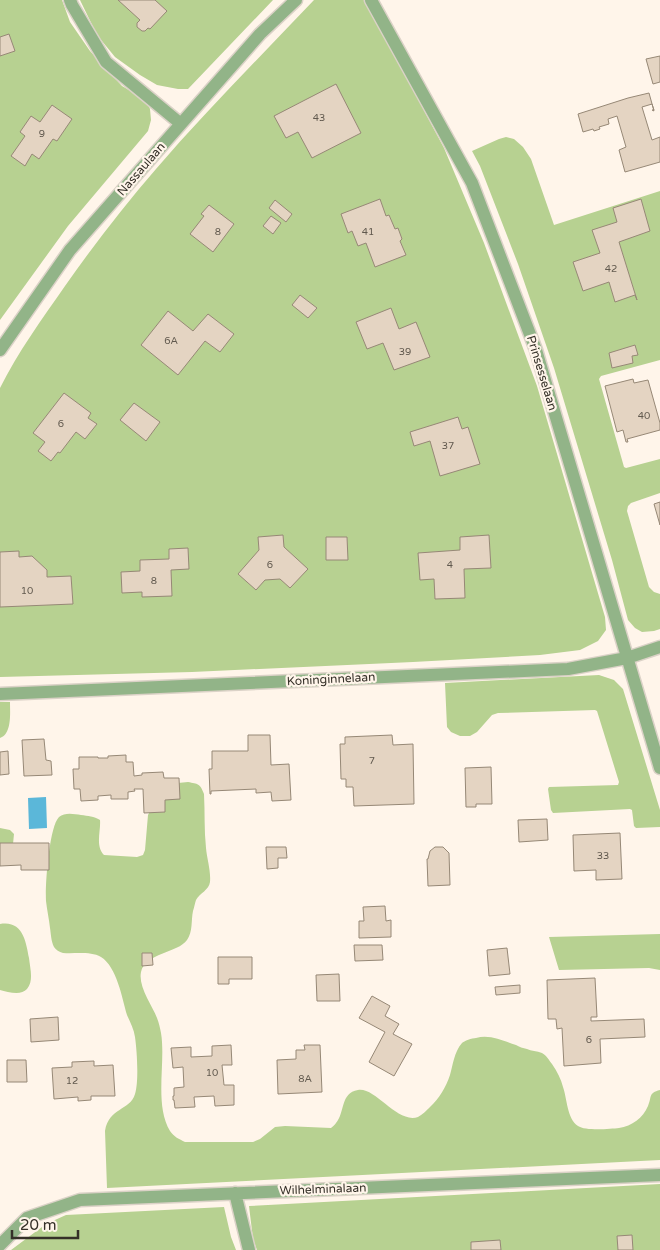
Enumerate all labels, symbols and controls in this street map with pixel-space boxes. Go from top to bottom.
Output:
house number: 43 [313,112,325,124]
house number: 9 [39,128,45,140]
street label: Nassaulaan [114,140,168,198]
house number: 8 [215,226,221,238]
house number: 41 [362,226,374,238]
house number: 42 [605,263,617,275]
street label: Prinsesselaan [524,334,560,412]
house number: 6A [164,335,178,347]
house number: 39 [399,346,411,358]
house number: 40 [638,410,650,422]
house number: 6 [58,418,64,430]
house number: 37 [442,440,454,452]
house number: 6 [267,559,273,571]
house number: 4 [447,559,453,571]
house number: 8 [151,575,157,587]
house number: 10 [21,585,33,597]
street label: Koninginnelaan [286,670,376,688]
house number: 7 [369,755,375,767]
house number: 33 [597,850,609,862]
house number: 6 [586,1034,592,1046]
house number: 10 [206,1067,218,1079]
house number: 8A [298,1073,312,1085]
house number: 12 [66,1075,78,1087]
street label: Wilhelminalaan [279,1180,367,1198]
scale bar [12,1208,79,1240]
text: 20 m [20,1216,57,1234]

